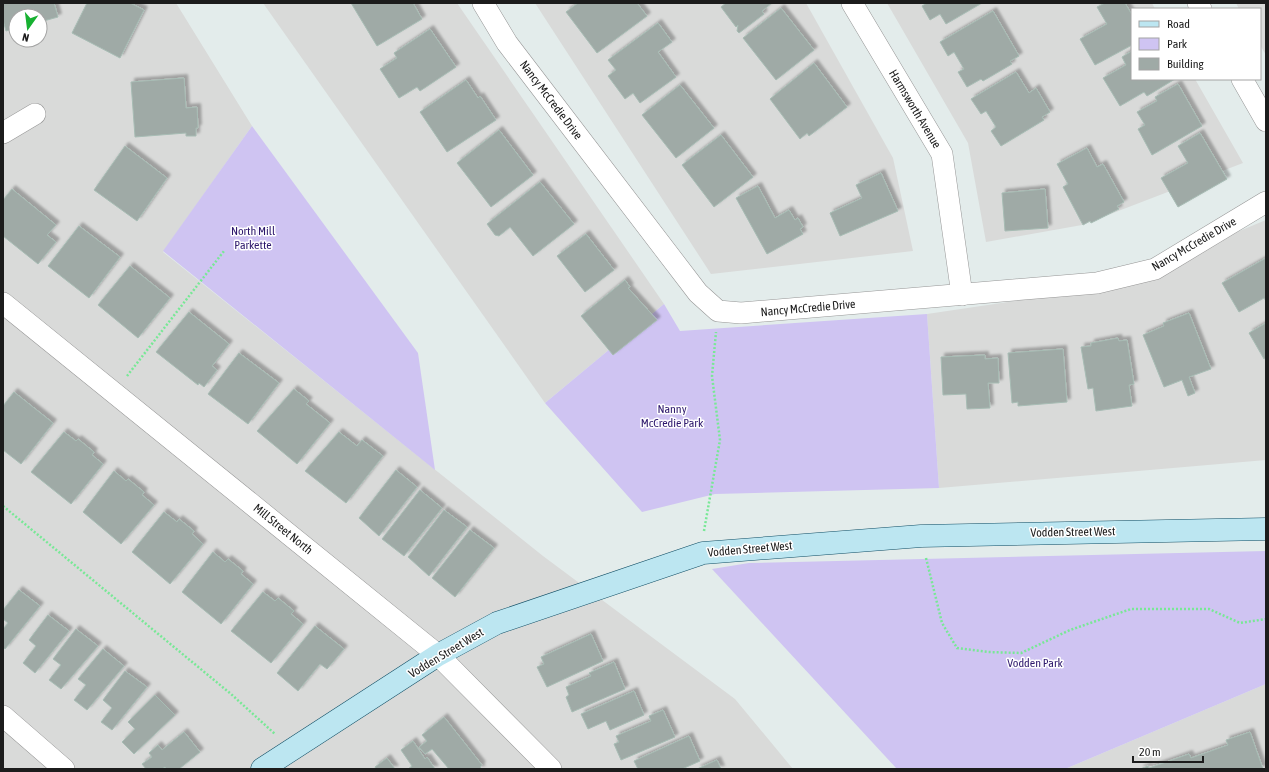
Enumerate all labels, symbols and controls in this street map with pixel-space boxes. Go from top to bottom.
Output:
north arrow [8,8,48,48]
legend [1131,8,1261,80]
text: Road [1167,17,1190,31]
text: N [21,31,30,44]
text: Park [1167,37,1188,51]
text: Building [1167,57,1205,71]
street label: Nancy McCredie Drive [517,58,585,142]
street label: Harmsworth Avenue [886,67,944,151]
street label: Nancy McCredie Drive [1149,214,1239,274]
park label: North Mill Parkette [231,224,276,252]
street label: Nancy McCredie Drive [760,297,856,319]
park label: Nanny McCredie Park [641,402,704,430]
street label: Mill Street North [251,501,315,557]
street label: Vodden Street West [1030,524,1116,540]
street label: Vodden Street West [707,538,793,560]
street label: Vodden Street West [406,625,486,681]
park label: Vodden Park [1007,656,1063,670]
scale bar [1133,738,1203,764]
text: 20 m [1139,745,1161,759]

